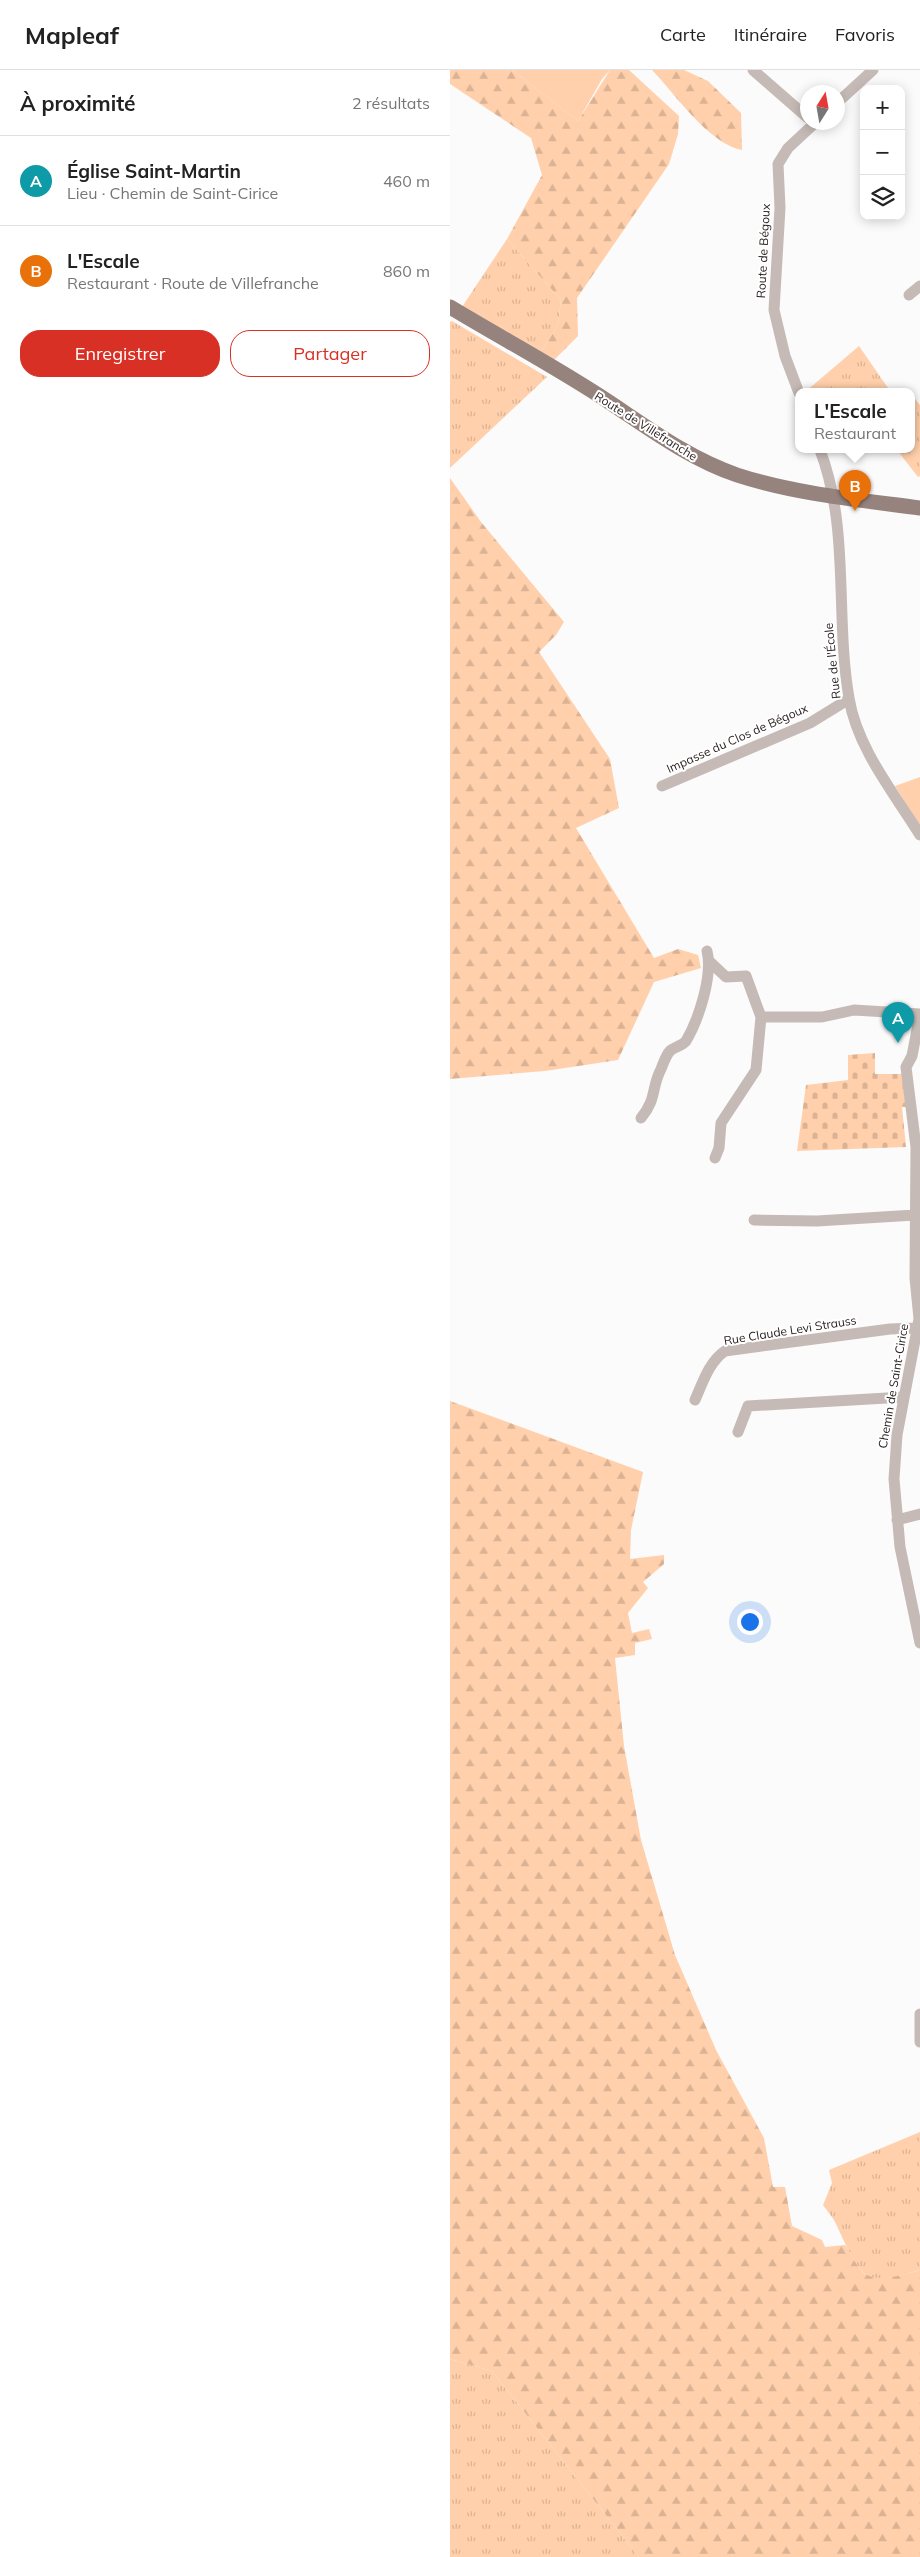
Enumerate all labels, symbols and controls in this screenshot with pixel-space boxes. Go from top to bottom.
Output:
text: Mapleaf [25,20,119,50]
text: Carte [660,23,706,46]
text: Itinéraire [734,23,807,46]
text: Favoris [835,23,895,46]
north arrow [800,85,845,130]
map controls [860,85,905,220]
button: + [860,85,905,130]
text: À proximité [20,90,136,116]
text: 2 résultats [352,93,430,113]
button: − [860,130,905,175]
text: Église Saint-Martin [67,159,241,183]
text: A [30,171,42,191]
text: 460 m [383,171,430,191]
button: layers [860,175,905,220]
text: Lieu · Chemin de Saint-Cirice [67,183,278,203]
street label: Route de Bégoux [753,203,773,299]
text: L'Escale [67,249,140,273]
text: B [30,261,42,281]
text: 860 m [383,261,430,281]
text: Restaurant · Route de Villefranche [67,273,319,293]
button: Enregistrer [20,330,220,377]
button: Partager [230,330,430,377]
street label: Route de Villefranche [592,388,700,464]
popup [795,388,915,453]
text: L'Escale [814,399,887,423]
text: Restaurant [814,423,896,443]
pin: B [839,470,871,511]
street label: Rue de l'École [821,622,843,700]
street label: Impasse du Clos de Bégoux [664,700,810,776]
pin: A [882,1002,914,1043]
street label: Rue Claude Levi Strauss [723,1312,857,1348]
street label: Chemin de Saint-Cirice [875,1322,911,1450]
your location [737,1609,763,1635]

